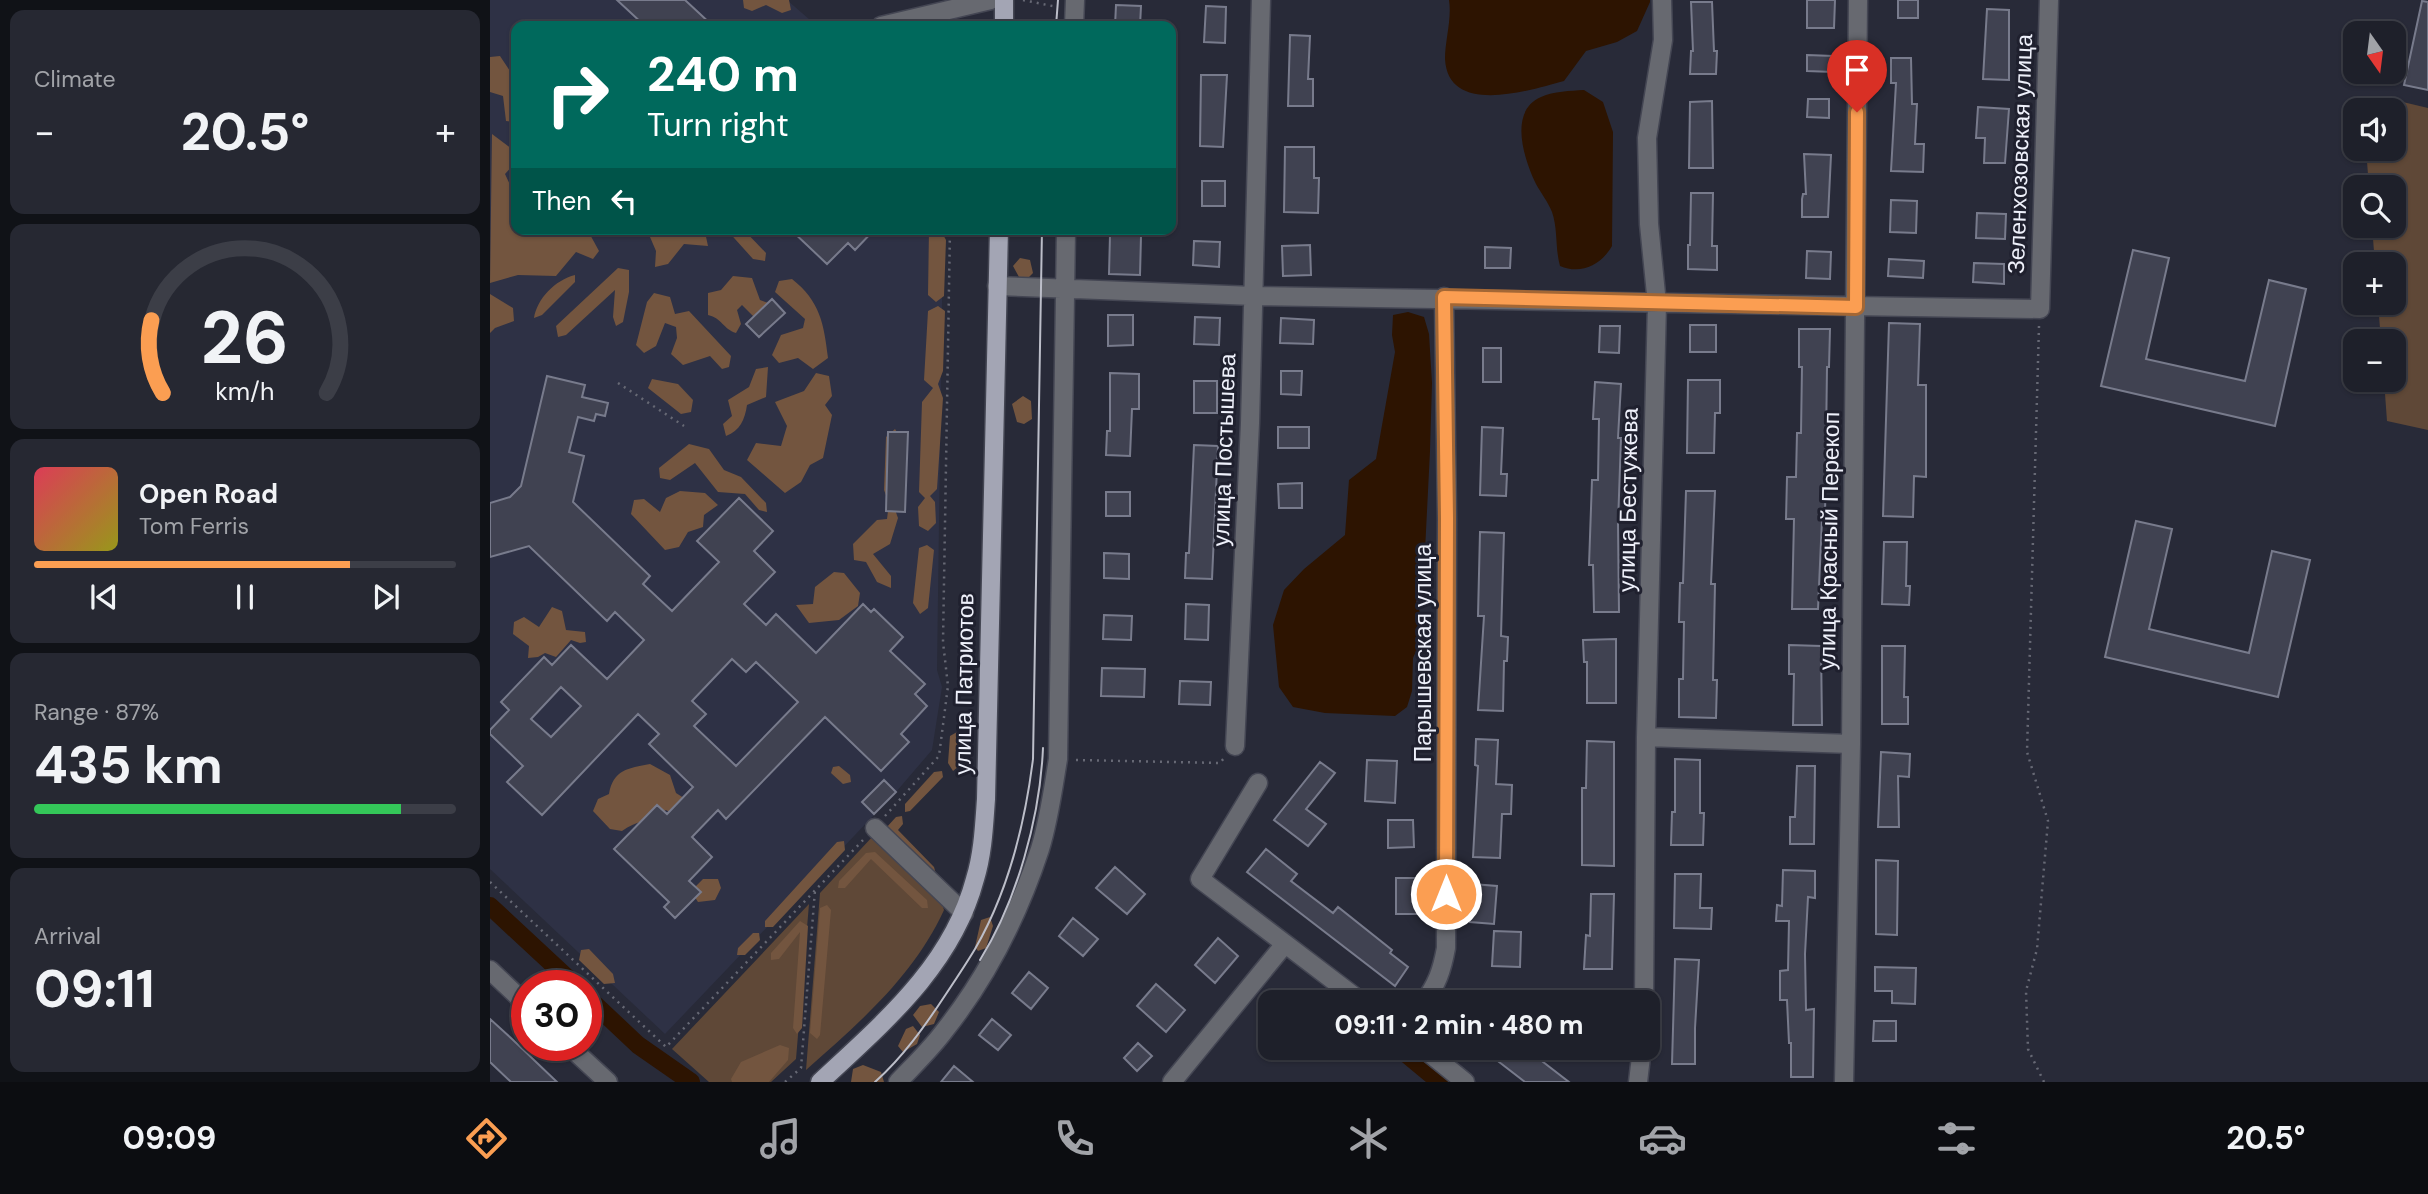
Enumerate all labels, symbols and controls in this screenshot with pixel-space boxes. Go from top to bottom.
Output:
north arrow [2343,21,2406,84]
map controls [2343,21,2406,392]
street label: Зеленхозовская улица [2001,33,2039,275]
pin [1827,40,1887,112]
text: 240 m [647,42,799,106]
icon: right [532,49,623,140]
icon: arrive [1838,51,1876,89]
text: Climate [34,64,116,94]
text: 20.5° [181,98,309,166]
button: sound [2343,98,2406,161]
text: Turn right [647,104,789,146]
text: − [34,107,55,157]
text: + [435,107,456,157]
button: search [2343,175,2406,238]
icon: left [605,182,643,220]
text: Then [532,184,591,218]
button: + [2343,252,2406,315]
text: 26 [201,291,289,386]
button: − [2343,329,2406,392]
street label: улица Постышева [1206,353,1242,547]
text: km/h [215,374,275,407]
street label: улица Бестужева [1611,407,1645,592]
street label: улица Красный Перекоп [1812,412,1846,670]
text: Open Road [139,477,278,511]
text: Tom Ferris [139,511,249,541]
street label: Парышевская улица [1408,544,1438,762]
icon: previous [85,578,123,616]
icon: pause [226,578,264,616]
icon: next [367,578,405,616]
street label: улица Патриотов [947,593,981,775]
text: Range · 87% [34,697,159,727]
text: 435 km [34,731,223,799]
position arrow [1409,857,1483,931]
text: Arrival [34,921,101,951]
text: 09:11 [34,955,155,1023]
speed limit sign: 30 [511,970,602,1061]
text: 09:11 · 2 min · 480 m [1335,1008,1583,1042]
icon: directions [462,1114,511,1163]
icon: music [756,1114,805,1163]
icon: phone [1050,1114,1099,1163]
icon: climate [1344,1114,1393,1163]
icon: car [1638,1114,1687,1163]
icon: filters [1932,1114,1981,1163]
text: 09:09 [123,1117,216,1159]
text: 20.5° [2226,1117,2305,1159]

